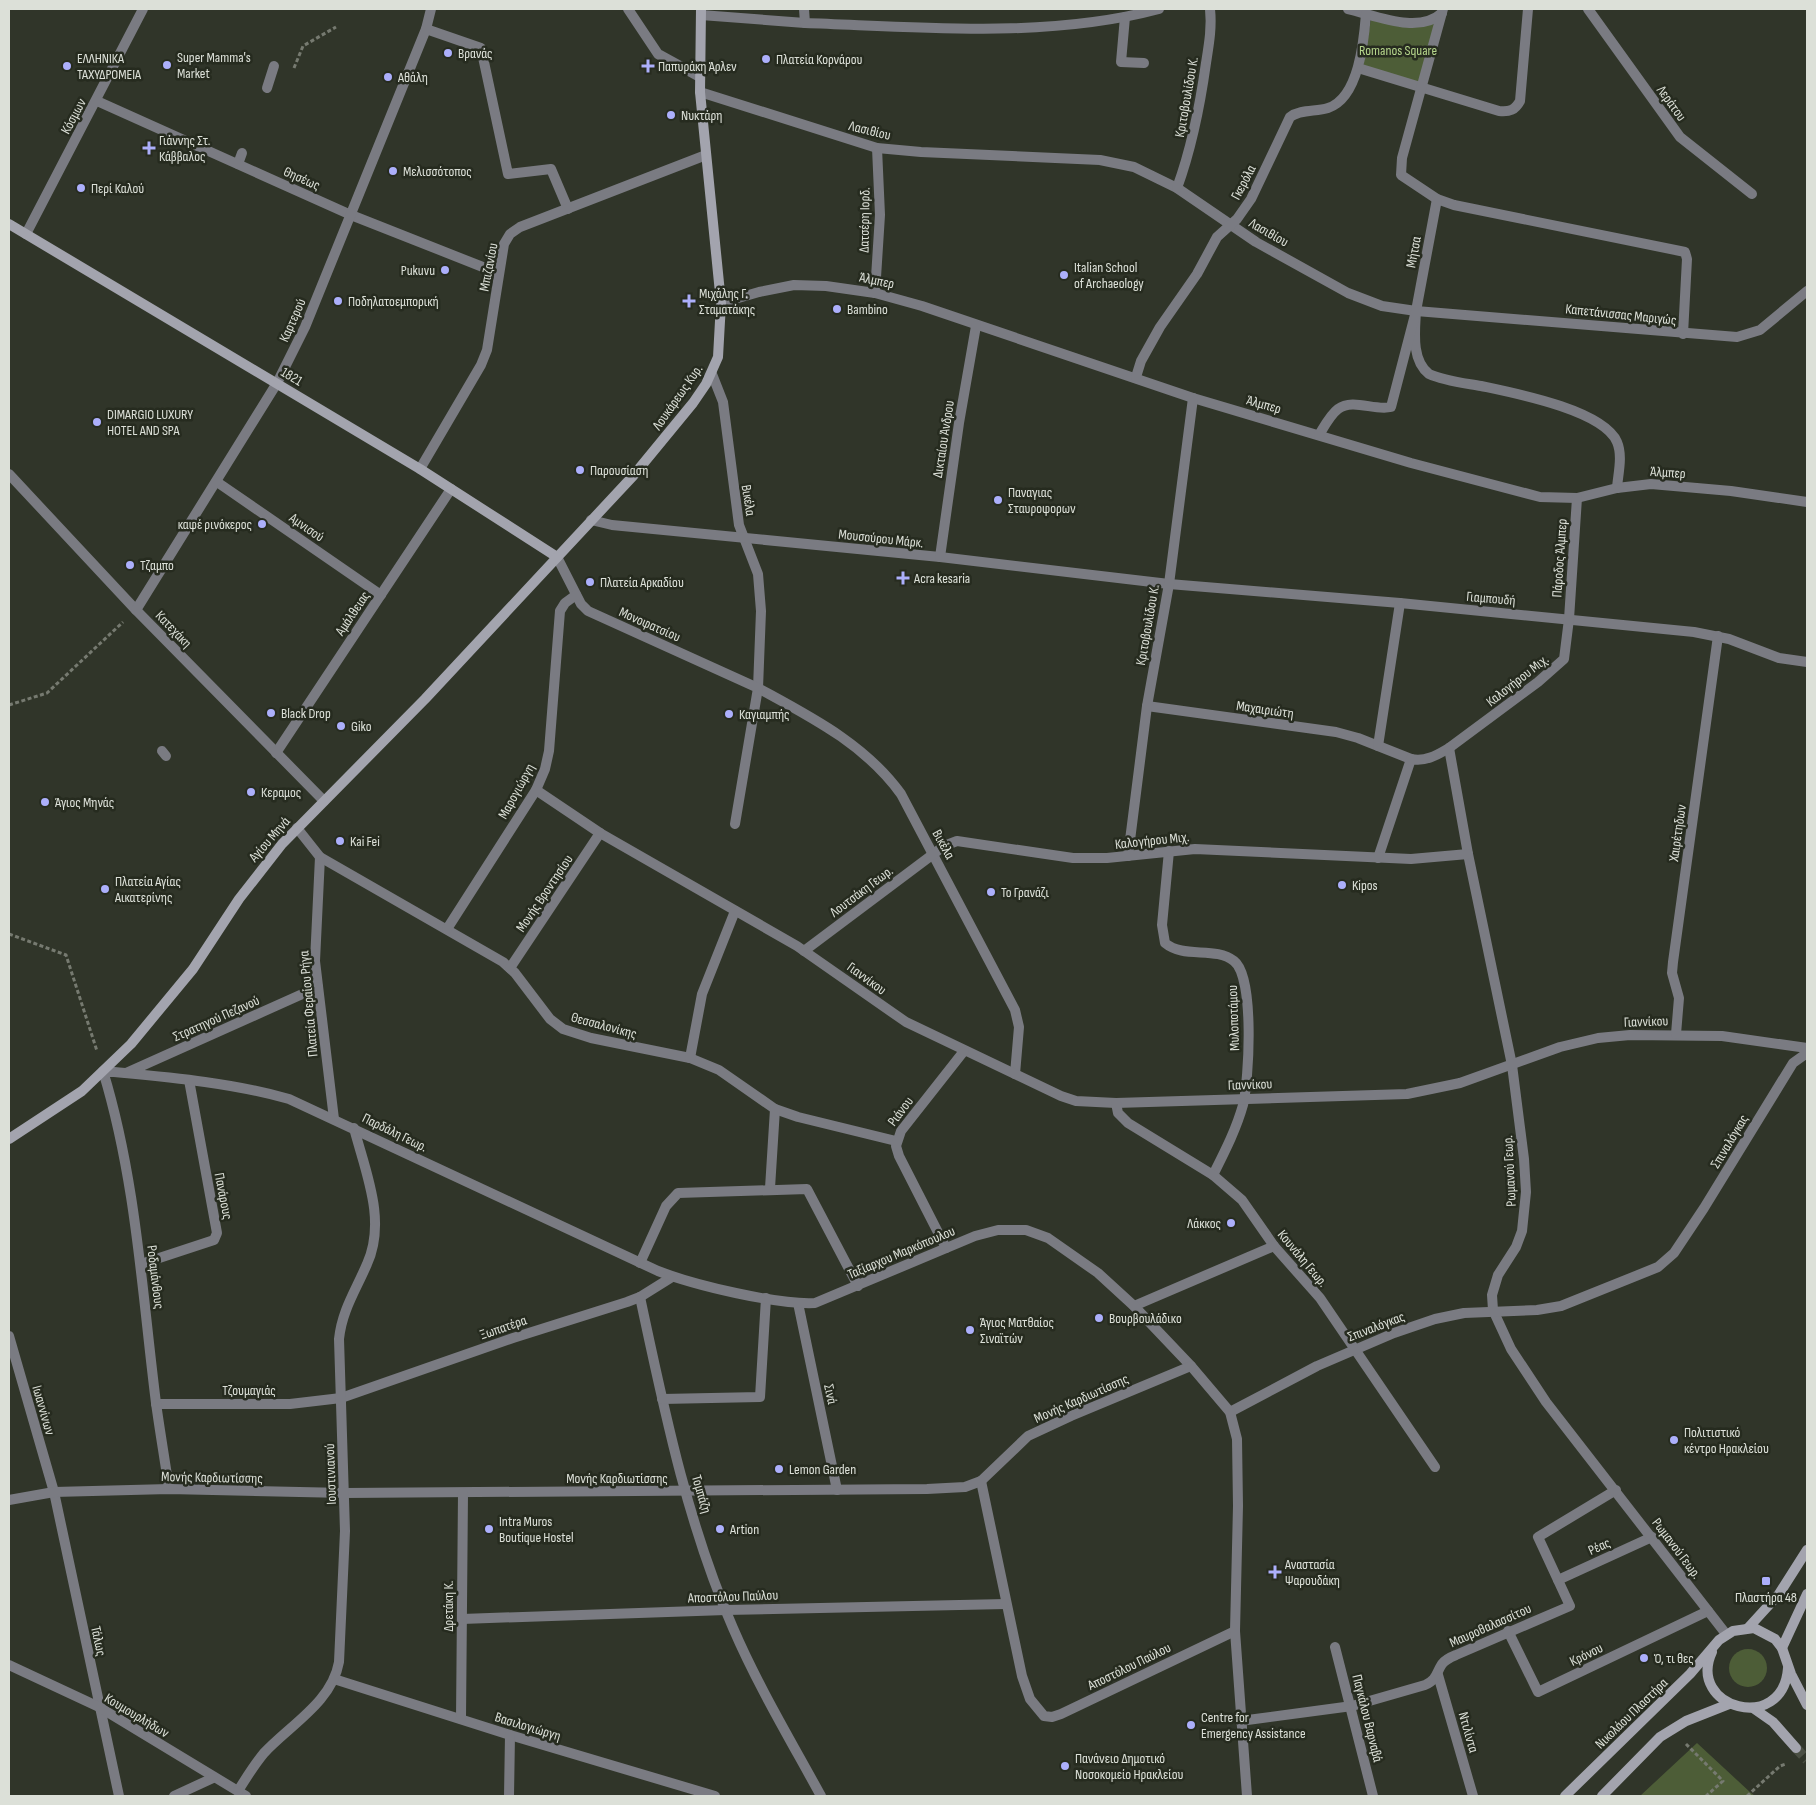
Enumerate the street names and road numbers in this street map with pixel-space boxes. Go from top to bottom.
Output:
street label: Κριτοβουλίδου Κ. [1171,55,1202,139]
street label: Λεράτου [1652,81,1690,124]
street label: Κόσμων [57,95,90,137]
street label: Λασιθίου [846,117,893,144]
street label: Γκερόλα [1227,162,1260,203]
street label: Θησέως [281,163,323,194]
street label: Δατσέρη Ιορδ. [855,187,874,253]
street label: Λασιθίου [1245,214,1292,251]
street label: Μήτσα [1402,235,1425,269]
street label: Μπιζανίου [475,241,502,293]
street label: Άλμπερ [858,269,896,293]
street label: Καρτερού [275,296,310,345]
street label: Καπετάνισσας Μαριγώς [1565,300,1677,329]
street label: Λουκάρεως Κυρ. [648,361,706,434]
street label: 1821 [278,363,306,389]
street label: Άλμπερ [1245,391,1283,418]
street label: Δικταίου Άνδρου [929,399,958,479]
street label: Άλμπερ [1650,463,1686,482]
street label: Βικέλα [738,483,759,517]
street label: Αμνισού [285,509,328,546]
street label: Πάροδος Άλμπερ [1548,518,1571,598]
street label: Μουσούρου Μάρκ. [838,526,924,551]
street label: Κριτοβουλίδου Κ. [1132,583,1163,667]
street label: Αμάλθειας [331,588,373,640]
street label: Γιαμπουδή [1466,588,1516,609]
street label: Μονοφατσίου [616,603,683,646]
street label: Κατεχάκη [152,607,195,651]
street label: Καλογήρου Μιχ. [1483,651,1552,710]
street label: Μαχαιριώτη [1235,697,1295,722]
street label: Μαρογιώργη [494,761,539,822]
street label: Χαιρέτηδων [1665,803,1690,864]
street label: Αγίου Μηνά [245,813,294,866]
street label: Βικέλα [929,826,959,862]
street label: Καλογήρου Μιχ. [1114,828,1190,853]
street label: Μονής Βροντησίου [512,851,577,935]
street label: Λουτσάκη Γεωρ. [826,862,896,921]
street label: Πλατεία Φεραίου Ρήγα [295,950,322,1058]
street label: Γιαννίκου [844,958,890,998]
street label: Μυλοποτάμου [1224,985,1243,1051]
street label: Στρατηγού Πεζανού [170,992,262,1045]
street label: Θεσσαλονίκης [569,1009,639,1042]
street label: Γιαννίκου [1623,1012,1669,1031]
street label: Γιαννίκου [1227,1075,1273,1094]
street label: Ριάνου [884,1093,917,1129]
street label: Παρδάλη Γεωρ. [359,1109,430,1156]
street label: Σπιναλόγκας [1707,1111,1752,1171]
street label: Ρωμανού Γεωρ. [1499,1135,1520,1207]
street label: Πανάρους [211,1171,236,1221]
street label: Ταξίαρχου Μαρκόπουλου [845,1222,958,1283]
street label: Κουνάλη Γεωρ. [1274,1226,1331,1290]
street label: Ροδαμάνθους [143,1244,168,1310]
street label: Σπιναλόγκας [1345,1308,1407,1345]
street label: Ξωπατέρα [477,1312,529,1343]
street label: Μονής Καρδιωτίσσης [1031,1370,1131,1427]
street label: Τζουμαγιάς [222,1382,276,1399]
street label: Ιωαννίνων [28,1383,59,1437]
street label: Σινά [820,1383,841,1406]
street label: Ιουστινιανού [321,1443,340,1505]
street label: Μονής Καρδιωτίσσης [161,1468,263,1487]
street label: Μονής Καρδιωτίσσης [566,1470,668,1487]
street label: Τομπάζη [688,1473,715,1515]
street label: Ρωμανού Γεωρ. [1648,1515,1705,1582]
street label: Ρέας [1585,1534,1613,1559]
street label: Δρετάκη Κ. [440,1581,457,1631]
street label: Αποστόλου Παύλου [687,1586,779,1607]
street label: Μαυροθαλασσίτου [1447,1600,1534,1651]
street label: Τάλως [87,1624,110,1658]
street label: Αποστόλου Παύλου [1084,1639,1174,1694]
street label: Κρόνου [1567,1639,1606,1670]
street label: Παγκάλου Βαρναβά [1348,1672,1387,1764]
street label: Νικολάου Πλαστήρα [1591,1674,1671,1752]
street label: Κουμουρλήδων [101,1690,172,1742]
street label: Βασιλογιώργη [493,1708,563,1745]
street label: Ντιλίντα [1455,1710,1482,1755]

